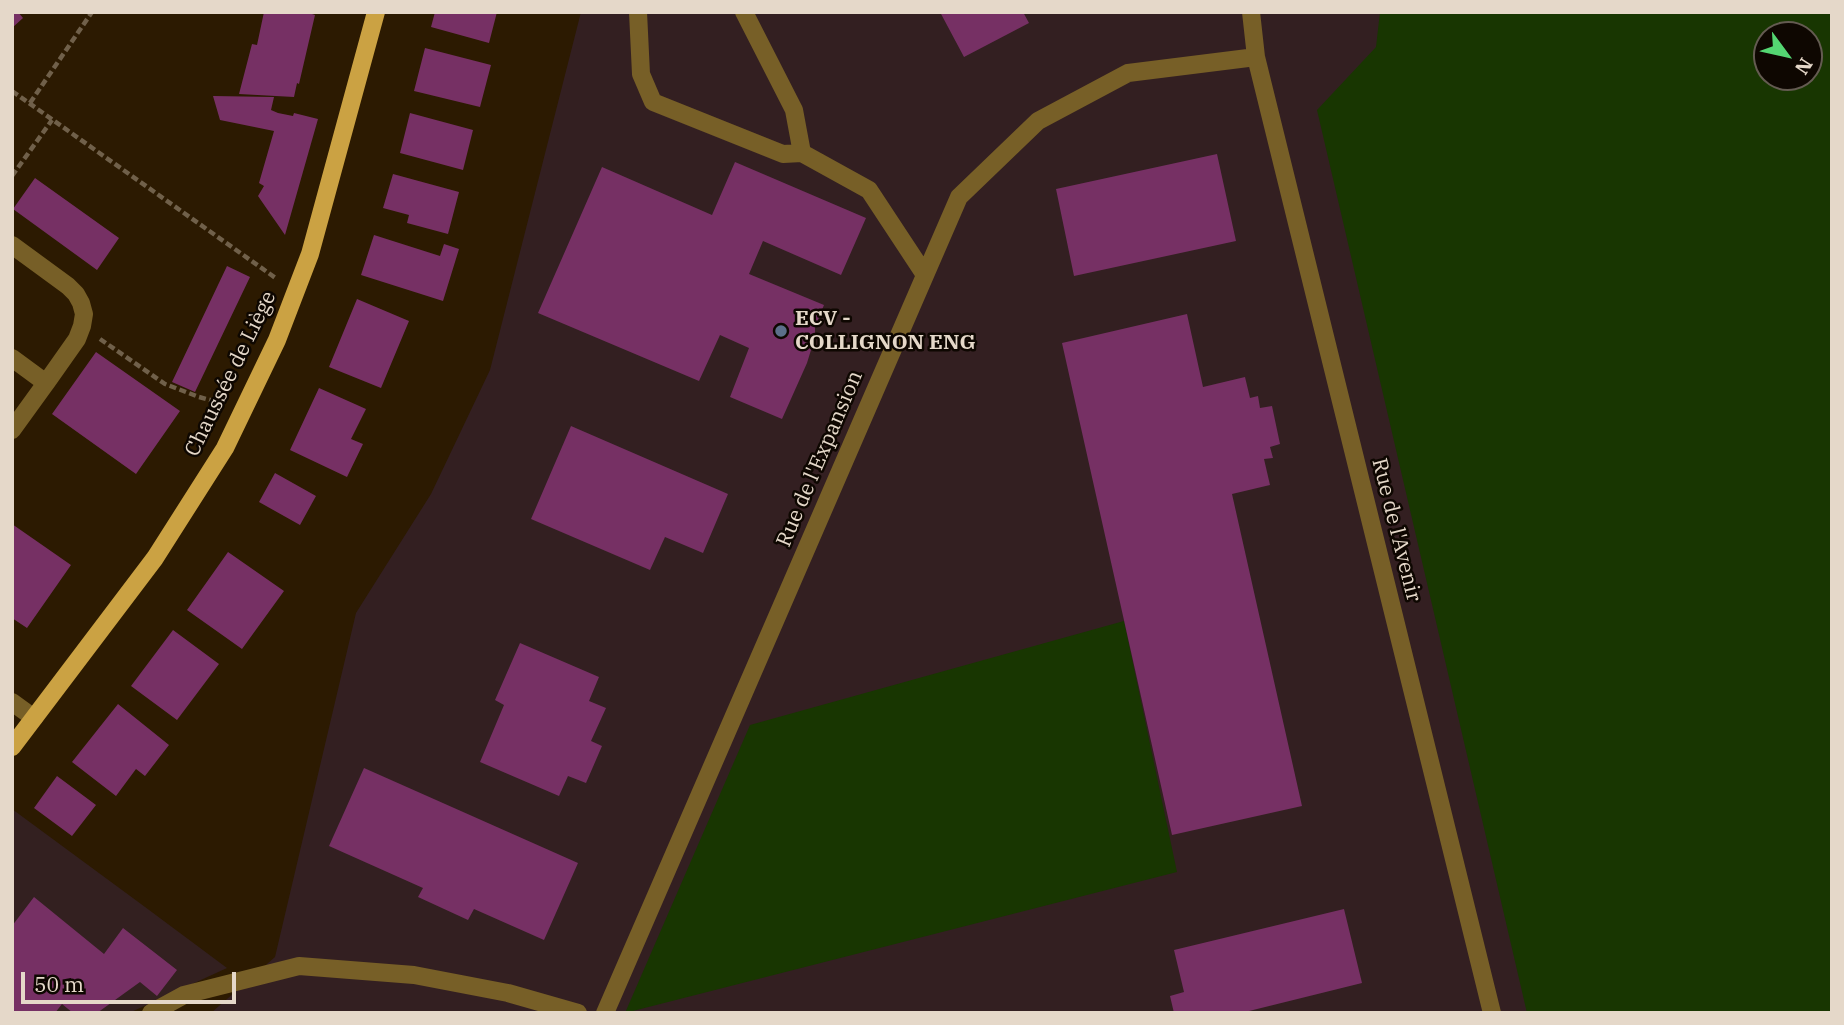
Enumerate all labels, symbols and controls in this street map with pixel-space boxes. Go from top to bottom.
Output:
north arrow [1753,21,1823,91]
text: N [1790,54,1818,79]
street label: Chaussée de Liège [180,287,282,461]
place label: ECV - COLLIGNON ENG [795,306,976,356]
marker: ECV - COLLIGNON ENG [773,323,789,339]
street label: Rue de l'Expansion [772,367,868,551]
street label: Rue de l'Avenir [1366,456,1426,604]
scale bar [24,958,240,1002]
text: 50 m [34,970,84,998]

